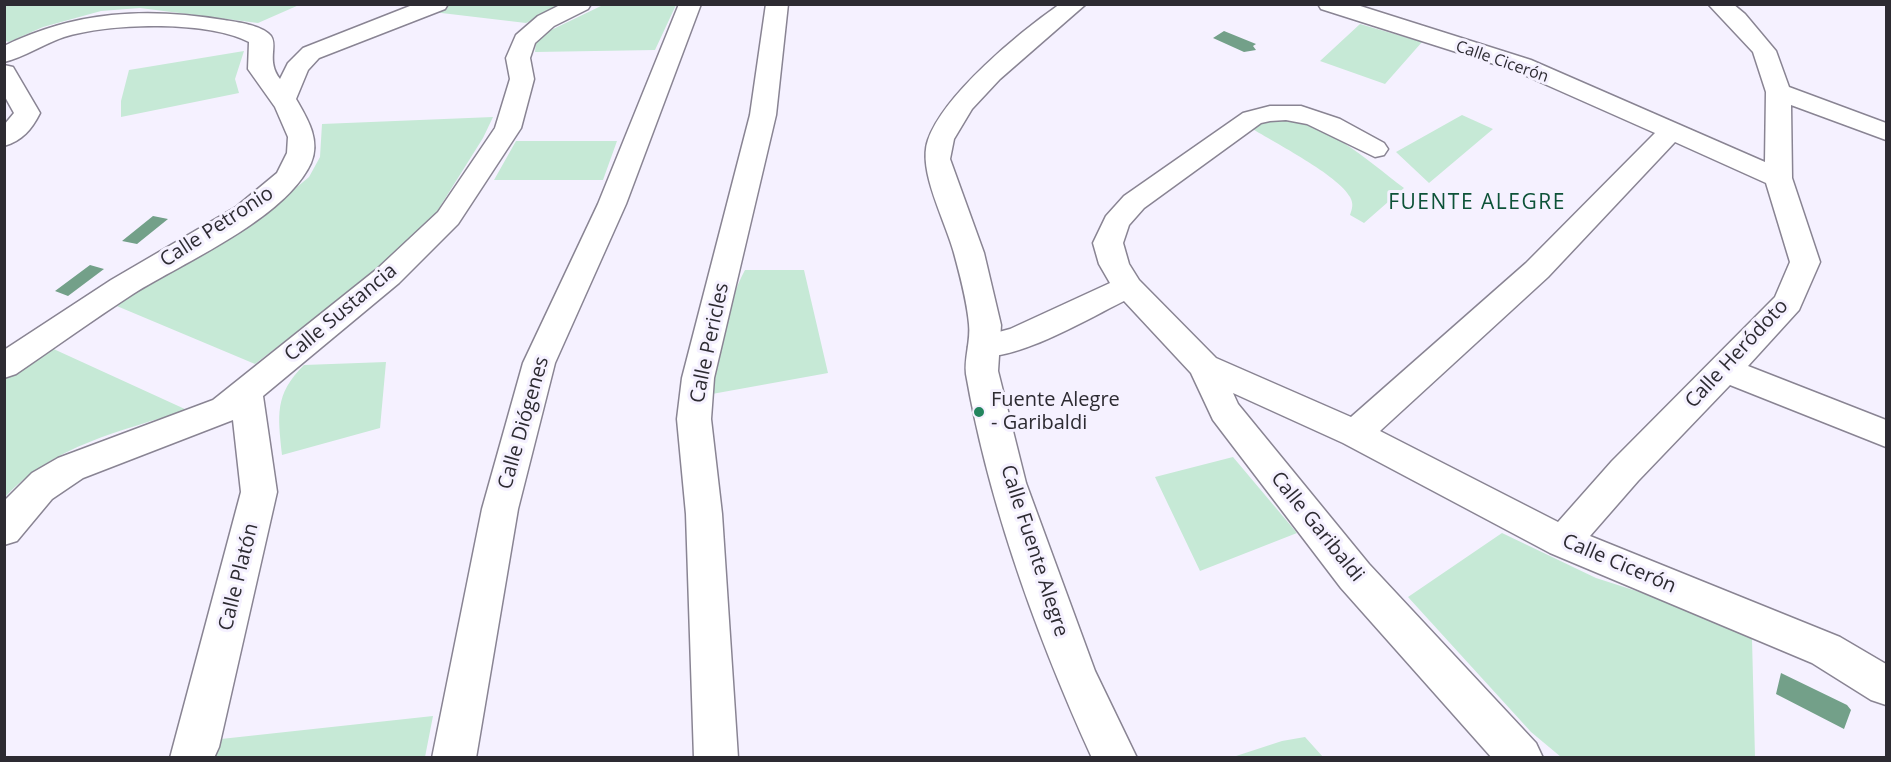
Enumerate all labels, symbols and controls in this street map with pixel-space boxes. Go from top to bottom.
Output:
street label: Calle Cicerón [1453,37,1551,87]
street label: Calle Petronio [156,181,278,273]
district label: FUENTE ALEGRE [1388,190,1566,216]
street label: Calle Sustancia [280,259,402,367]
street label: Calle Pericles [686,281,734,405]
street label: Calle Heródoto [1681,295,1793,413]
street label: Calle Diógenes [494,354,554,492]
place label: Fuente Alegre - Garibaldi [991,388,1120,435]
marker: Fuente Alegre - Garibaldi [972,405,986,419]
street label: Calle Fuente Alegre [995,462,1073,640]
street label: Calle Garibaldi [1265,467,1369,587]
street label: Calle Platón [214,521,264,633]
street label: Calle Cicerón [1559,529,1679,599]

